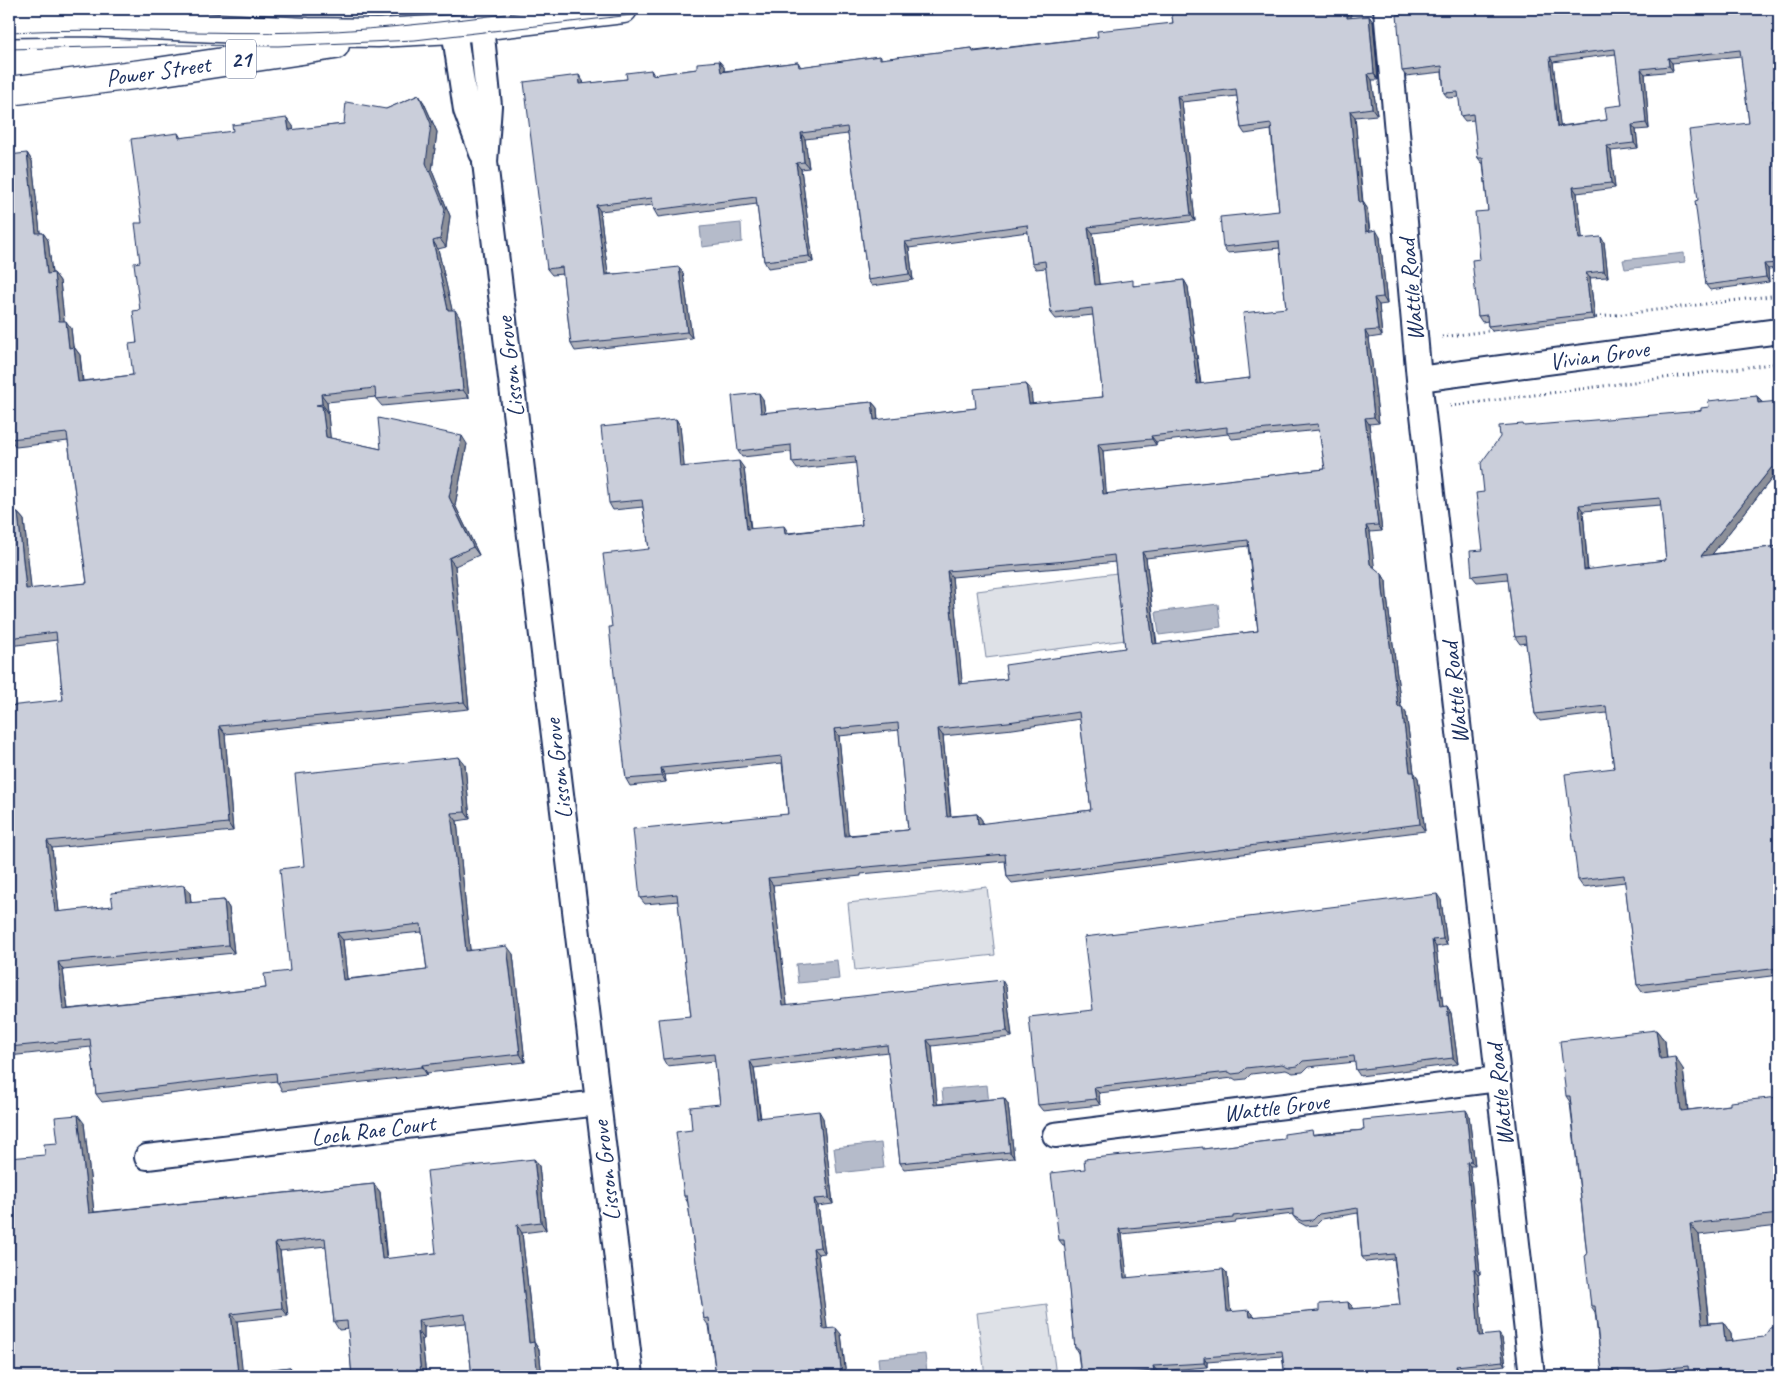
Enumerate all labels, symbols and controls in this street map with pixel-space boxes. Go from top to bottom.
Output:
road number: 21 [226,40,256,78]
street label: Power Street [104,49,214,93]
street label: Wattle Road [1391,234,1430,342]
street label: Lisson Grove [489,313,531,419]
street label: Vivian Grove [1547,333,1653,377]
street label: Wattle Road [1434,637,1475,745]
street label: Lisson Grove [537,715,579,821]
street label: Wattle Road [1479,1039,1520,1147]
street label: Wattle Grove [1222,1085,1333,1128]
street label: Loch Rae Court [309,1107,439,1152]
street label: Lisson Grove [585,1117,627,1223]

